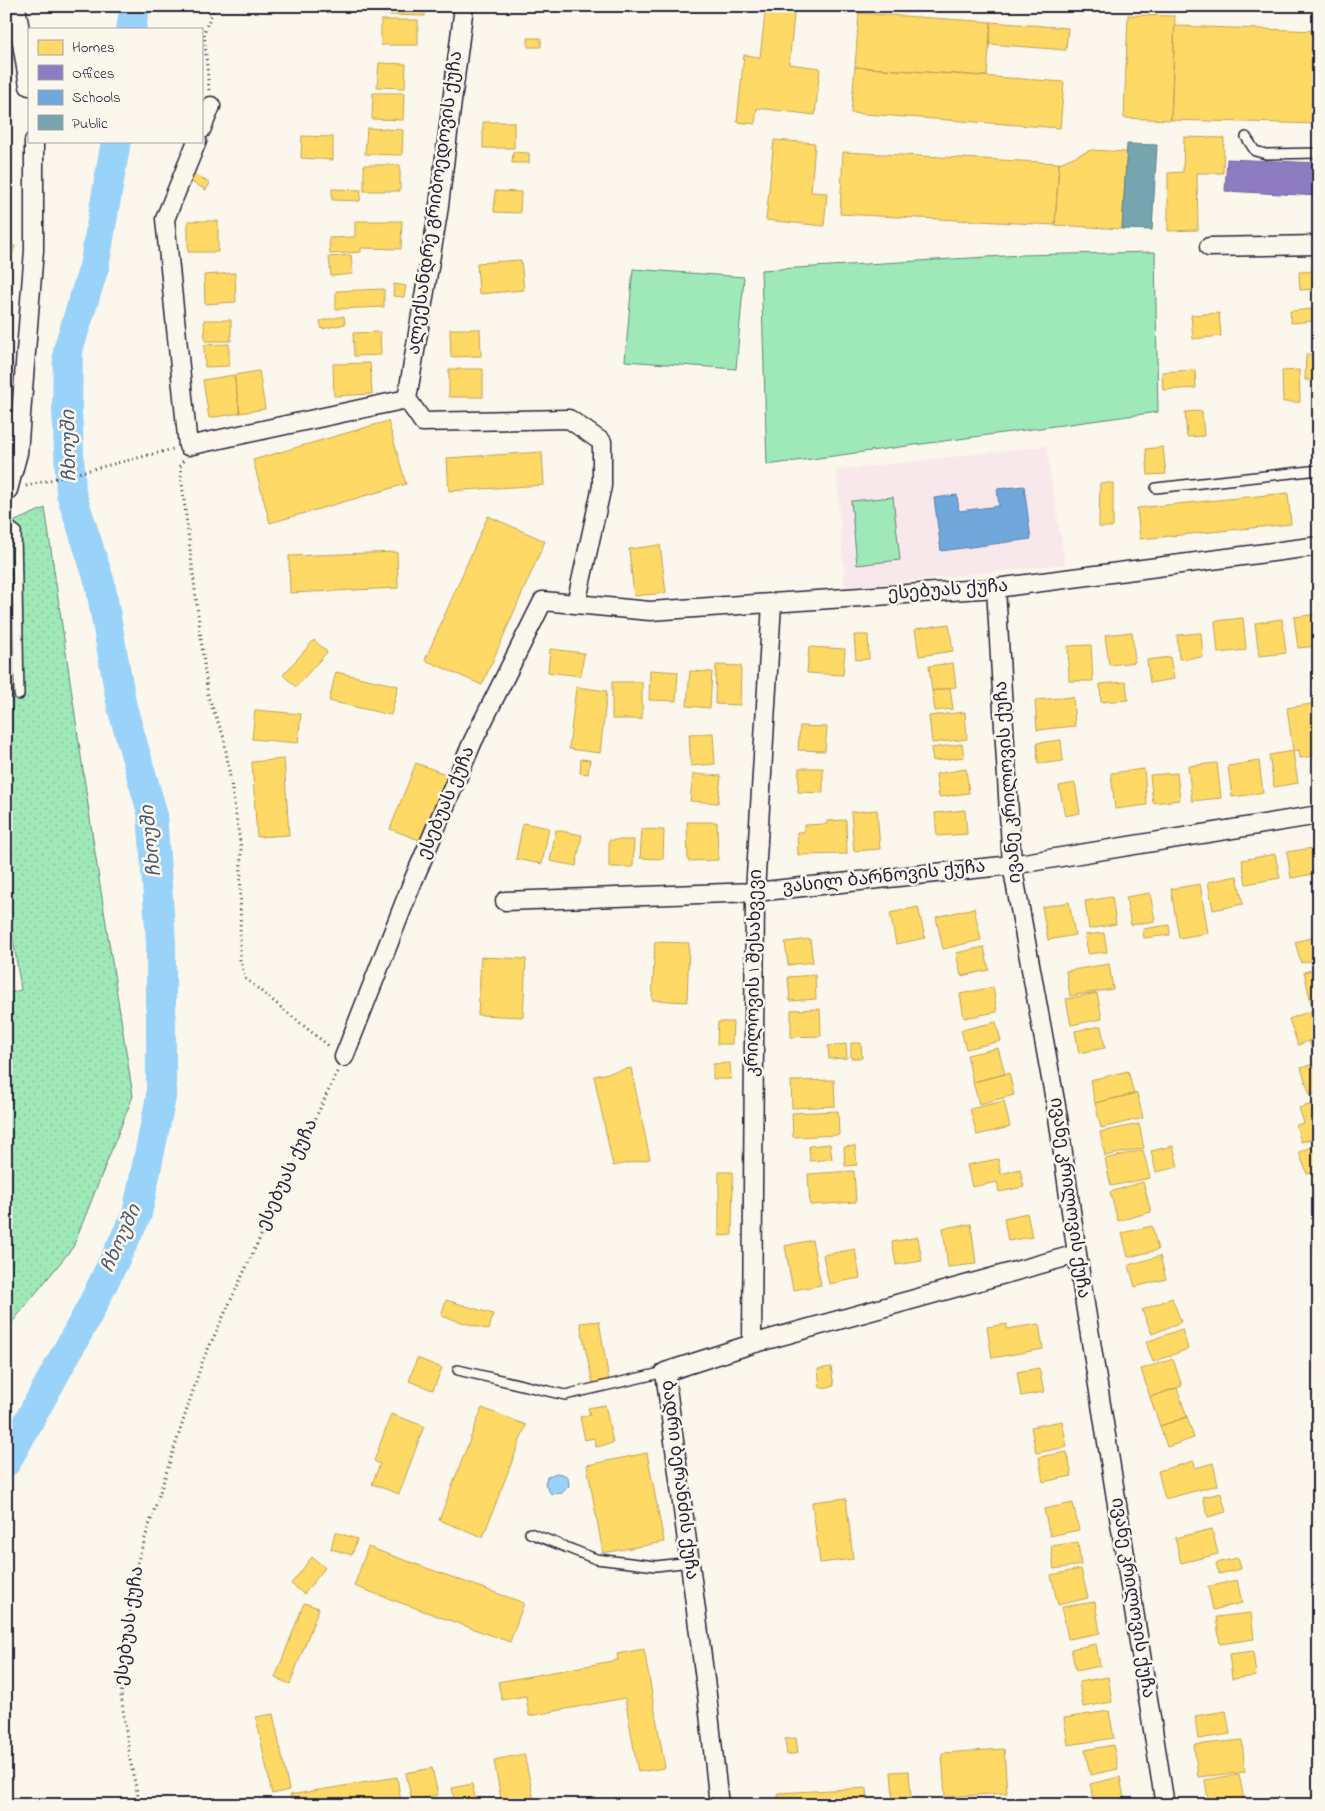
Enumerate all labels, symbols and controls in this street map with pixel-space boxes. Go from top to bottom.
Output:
legend [28,28,202,142]
text: Homes [72,37,115,59]
street label: ალექსანდრე გრიბოედოვის ქუჩა [402,49,470,357]
text: Offices [72,63,114,85]
text: Schools [72,87,121,109]
text: Public [72,113,108,135]
water label: ჩხოუში [56,409,84,482]
street label: ესებუას ქუჩა [887,574,1009,608]
street label: ივანე კრილოვის ქუჩა [989,680,1029,884]
street label: ესებუას ქუჩა [412,743,482,863]
water label: ჩხოუში [135,803,169,878]
street label: ვასილ ბარნოვის ქუჩა [781,854,987,902]
street label: კრილოვის I შესახვევი [740,869,770,1077]
street label: ივანე კრილოვის ქუჩა [1042,1096,1096,1300]
street label: ესებუას ქუჩა [251,1115,325,1235]
water label: ჩხოუში [95,1200,149,1277]
street label: ბადრი ბერანძის ქუჩა [654,1379,704,1581]
street label: ივანე კრილოვის ქუჩა [1103,1496,1161,1700]
street label: ესებუას ქუჩა [109,1565,151,1687]

